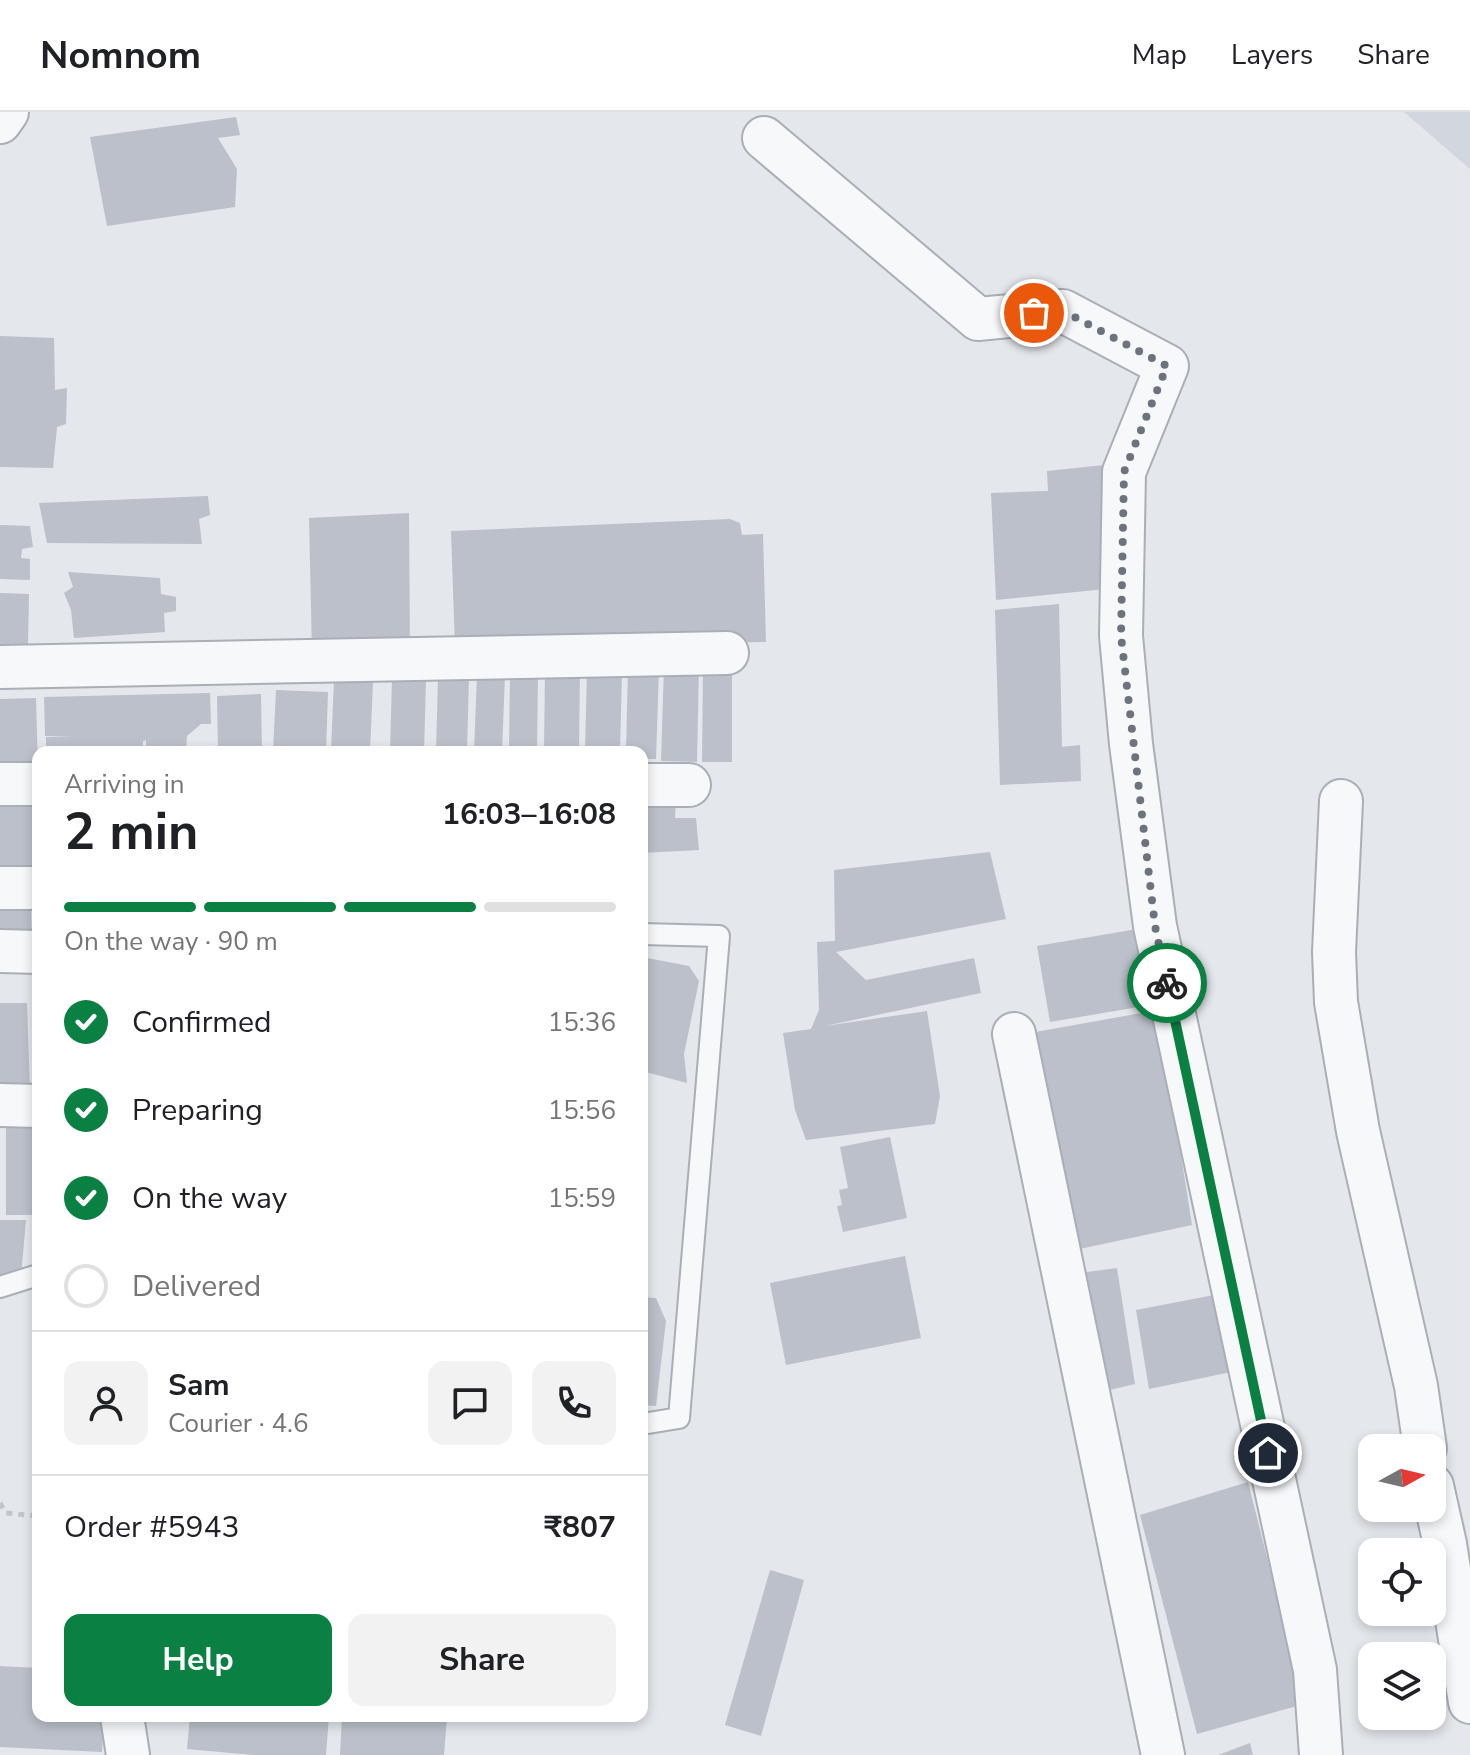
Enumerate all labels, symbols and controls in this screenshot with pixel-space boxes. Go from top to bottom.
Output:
text: Nomnom [40,30,201,81]
text: Map [1132,36,1187,74]
text: Layers [1231,36,1313,74]
text: Share [1357,36,1430,74]
pin [1000,279,1068,347]
icon: bag [1012,291,1056,335]
text: Arriving in [64,767,185,802]
text: 16:03–16:08 [442,794,616,835]
text: 2 min [64,796,199,867]
text: On the way · 90 m [64,924,278,959]
courier [1127,943,1207,1023]
icon: bike [1145,961,1189,1005]
icon: check [64,1000,108,1044]
text: Confirmed [132,1002,272,1043]
text: 15:36 [548,1005,616,1040]
icon: check [64,1088,108,1132]
text: Preparing [132,1090,263,1131]
text: 15:56 [548,1093,616,1128]
icon: check [64,1176,108,1220]
text: On the way [132,1178,287,1219]
text: 15:59 [548,1181,616,1216]
text: Delivered [132,1266,261,1307]
button: person [64,1361,148,1445]
button: chat [428,1361,512,1445]
button: phone [532,1361,616,1445]
text: Sam [168,1365,230,1406]
text: Courier · 4.6 [168,1406,309,1441]
pin [1234,1419,1302,1487]
icon: home [1246,1431,1290,1475]
north arrow [1358,1434,1446,1522]
map controls [1358,1434,1446,1730]
text: Order #5943 [64,1507,239,1548]
text: ₹807 [544,1507,616,1548]
button: locate [1358,1538,1446,1626]
button: Help [64,1614,332,1706]
button: Share [348,1614,616,1706]
button: layers [1358,1642,1446,1730]

